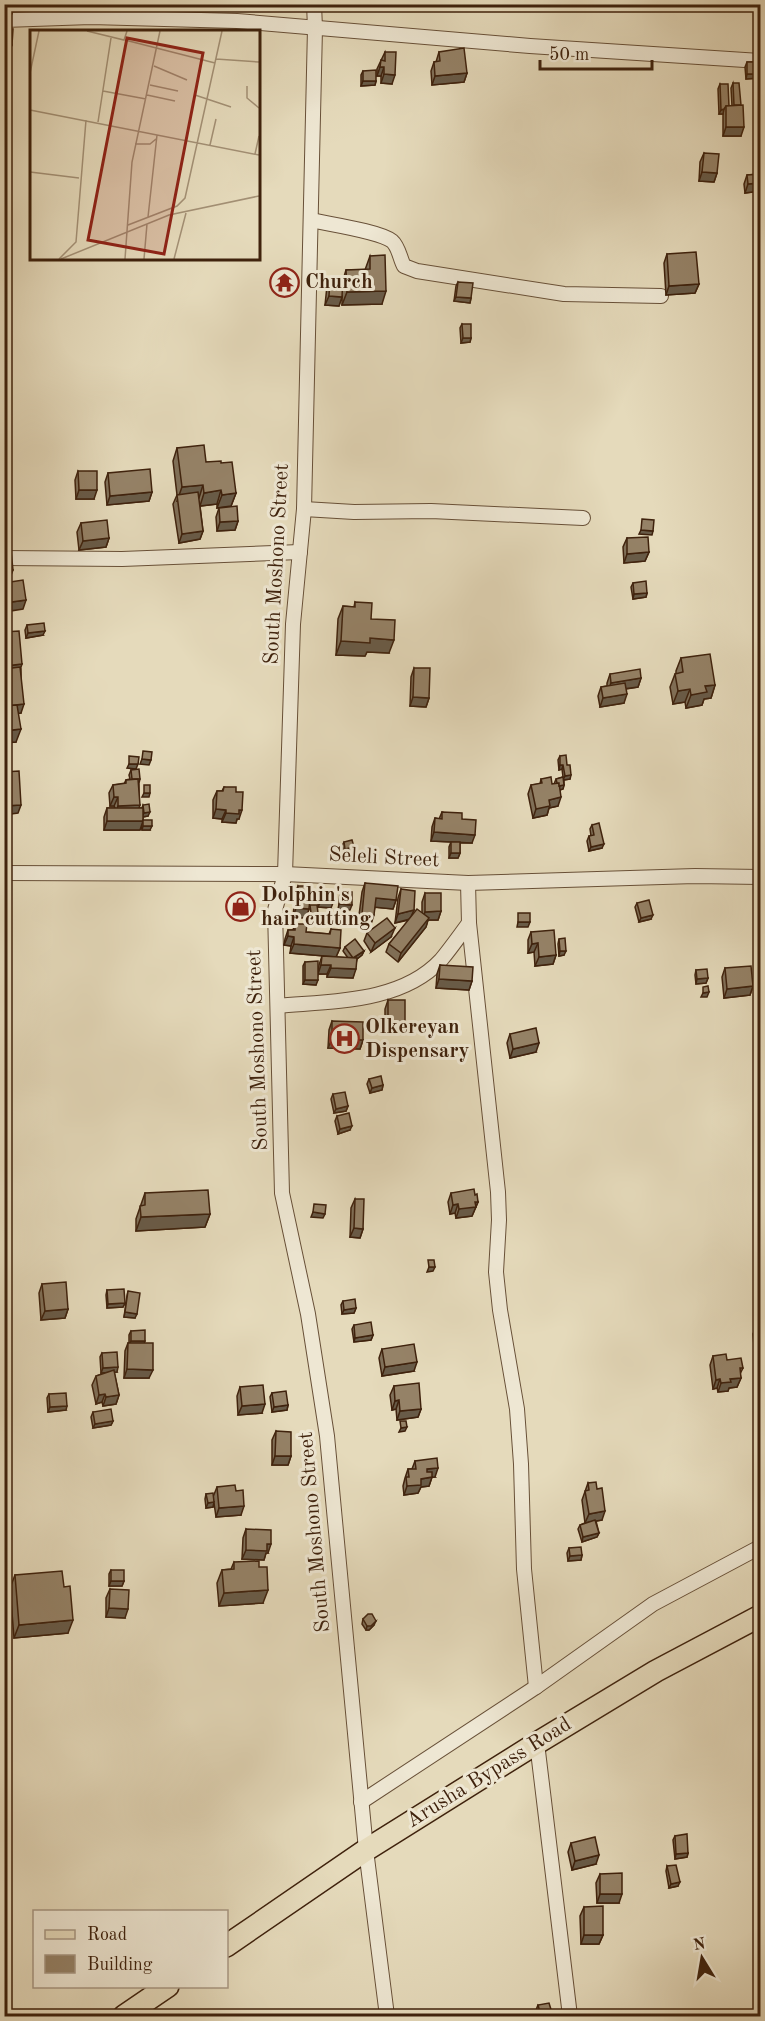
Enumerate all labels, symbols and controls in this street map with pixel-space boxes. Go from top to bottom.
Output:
inset map [30,30,260,260]
scale bar [540,33,652,71]
text: 50 m [549,46,589,64]
temple icon: Church [268,266,300,298]
place label: Church [305,272,373,293]
street label: South Moshono Street [261,463,293,665]
street label: Seleli Street [328,845,440,871]
place label: Dolphin's hair cutting [261,885,371,930]
shop icon: Dolphin's hair cutting [224,891,256,923]
street label: South Moshono Street [244,949,272,1151]
place label: Olkereyan Dispensary [365,1017,470,1062]
hospital icon: Olkereyan Dispensary [328,1023,360,1055]
street label: South Moshono Street [296,1431,334,1633]
street label: Arusha Bypass Road [403,1714,575,1832]
legend [33,1910,228,1988]
text: Road [87,1926,127,1944]
north arrow [672,1928,732,1988]
text: N [692,1936,708,1954]
text: Building [87,1956,153,1974]

